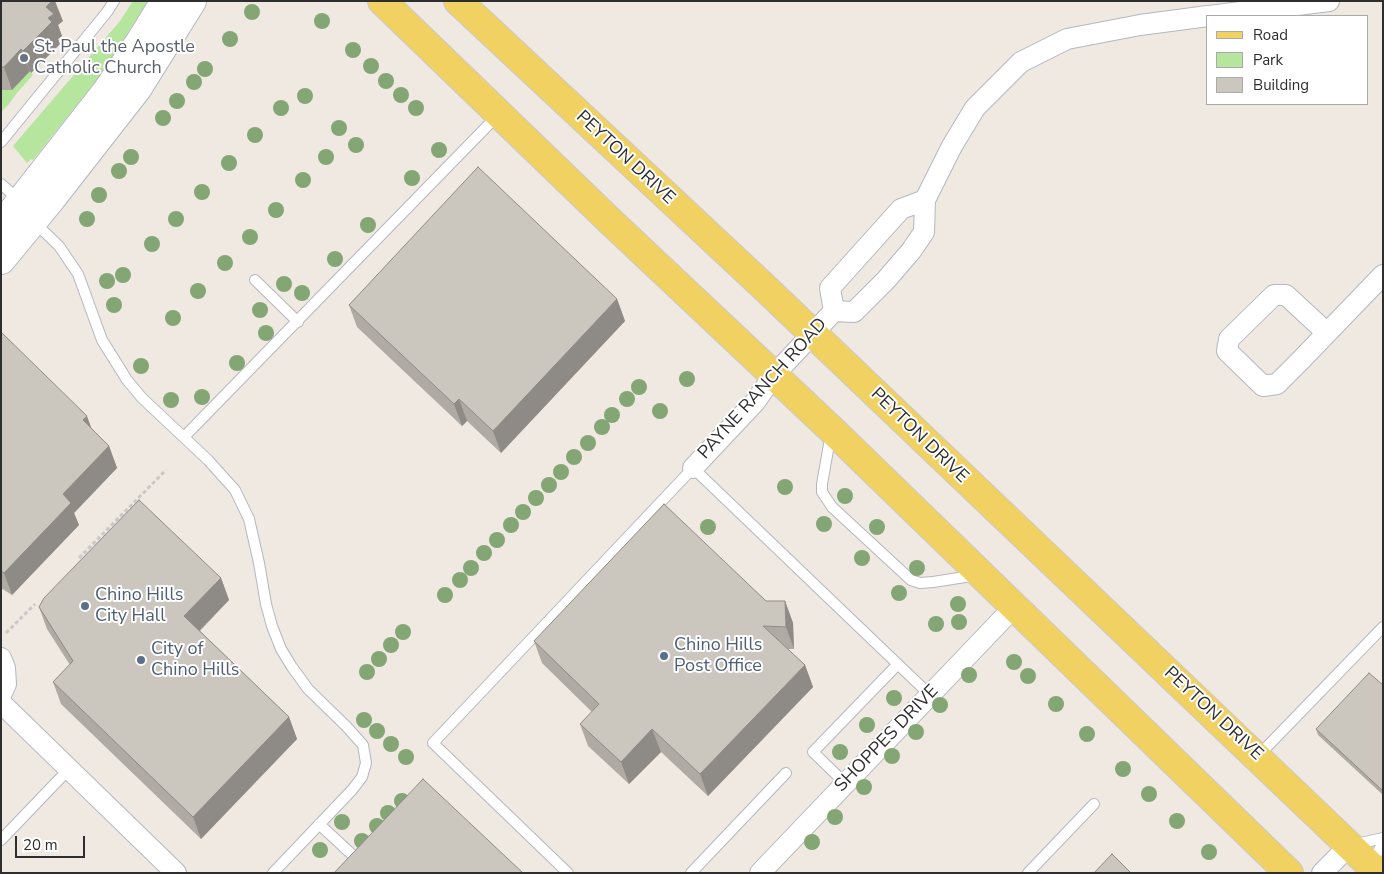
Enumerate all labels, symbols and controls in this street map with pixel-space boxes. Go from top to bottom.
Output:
legend [1206,15,1369,105]
text: Road [1253,25,1288,45]
place label: St. Paul the Apostle Catholic Church [34,37,195,80]
text: Park [1253,50,1283,70]
marker: St. Paul the Apostle Catholic Church [18,52,30,64]
text: Building [1253,75,1309,95]
street label: PEYTON DRIVE [571,107,679,209]
street label: PAYNE RANCH ROAD [694,314,832,464]
street label: PEYTON DRIVE [866,384,972,488]
place label: Chino Hills City Hall [95,585,183,628]
marker: Chino Hills City Hall [79,600,91,612]
place label: Chino Hills Post Office [674,635,762,678]
place label: City of Chino Hills [151,639,239,682]
marker: Chino Hills Post Office [658,650,670,662]
marker: City of Chino Hills [135,654,147,666]
street label: PEYTON DRIVE [1159,663,1267,765]
street label: SHOPPES DRIVE [831,681,943,797]
scale bar [18,826,88,858]
text: 20 m [23,835,58,855]

